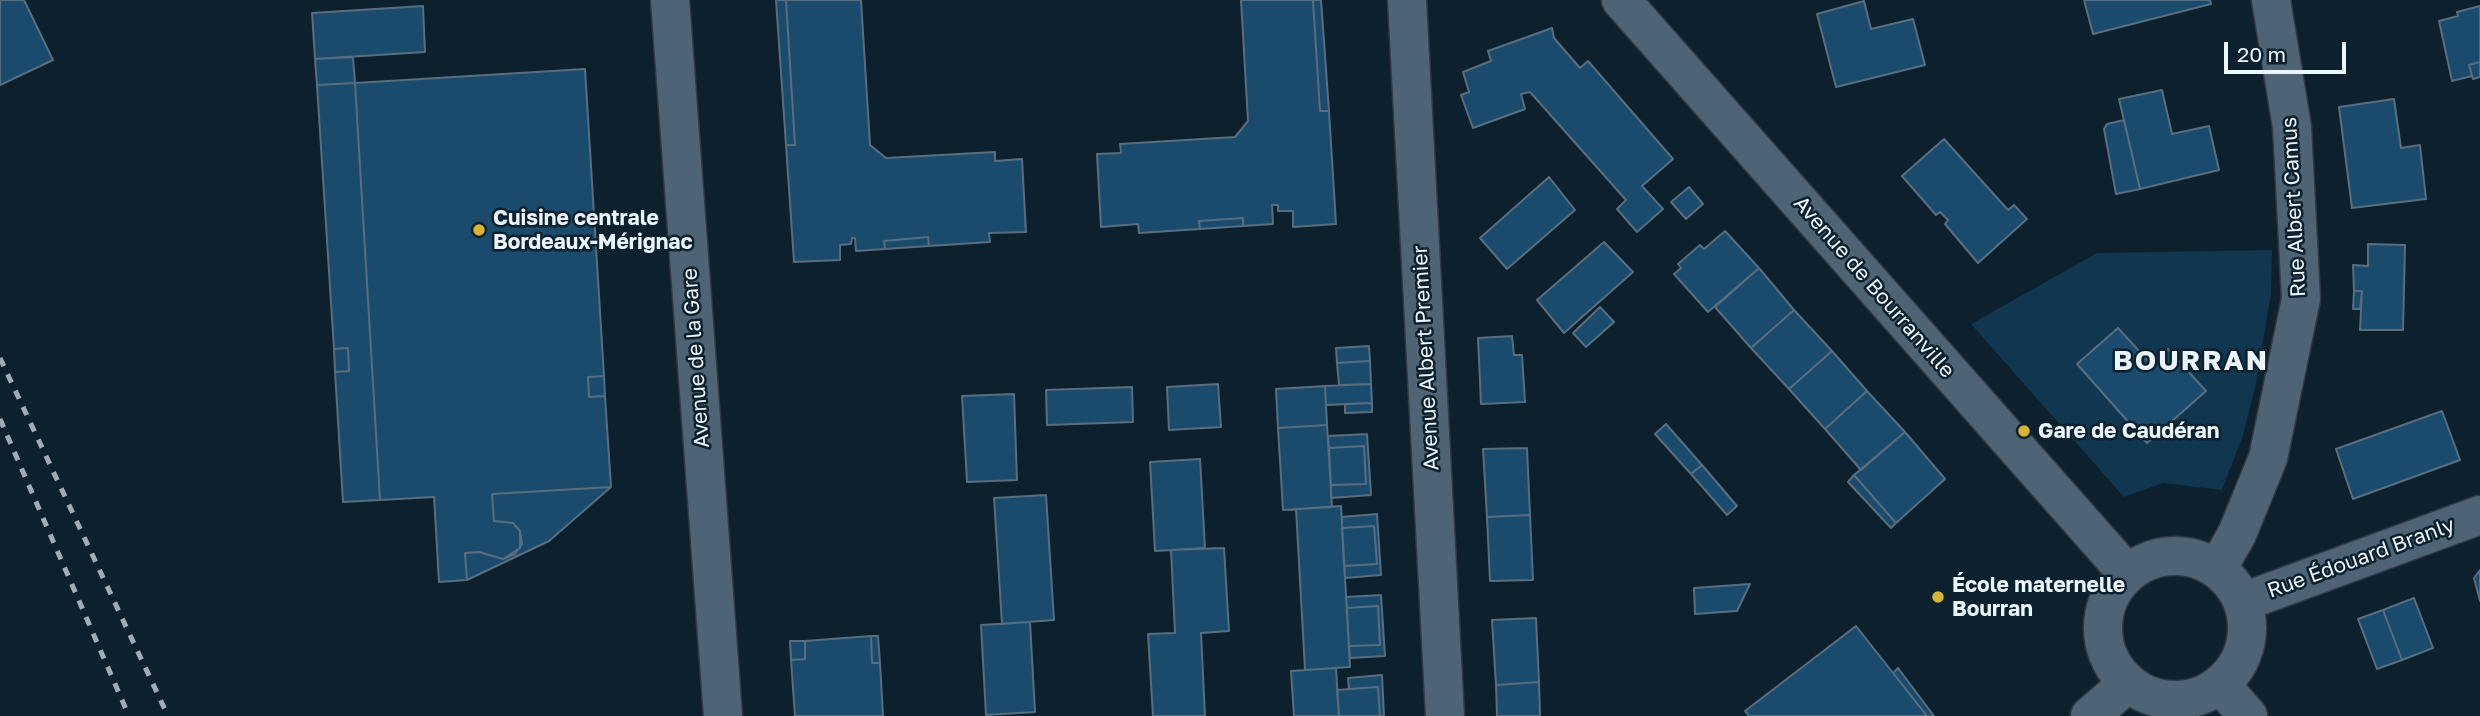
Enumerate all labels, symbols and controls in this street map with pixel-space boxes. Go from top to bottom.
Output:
scale bar [2228,28,2350,72]
text: 20 m [2237,41,2286,67]
street label: Rue Albert Camus [2277,116,2311,298]
street label: Avenue de Bourranville [1788,191,1960,383]
place label: Cuisine centrale Bordeaux-Mérignac [493,205,693,255]
marker: Cuisine centrale Bordeaux-Mérignac [471,222,487,238]
street label: Avenue Albert Premier [1408,245,1444,471]
street label: Avenue de la Gare [677,267,715,449]
district label: BOURRAN [2114,344,2268,378]
place label: Gare de Caudéran [2038,418,2219,444]
marker: Gare de Caudéran [2016,423,2032,439]
street label: Rue Édouard Branly [2264,512,2458,604]
place label: École maternelle Bourran [1952,572,2125,622]
marker: École maternelle Bourran [1930,589,1946,605]

